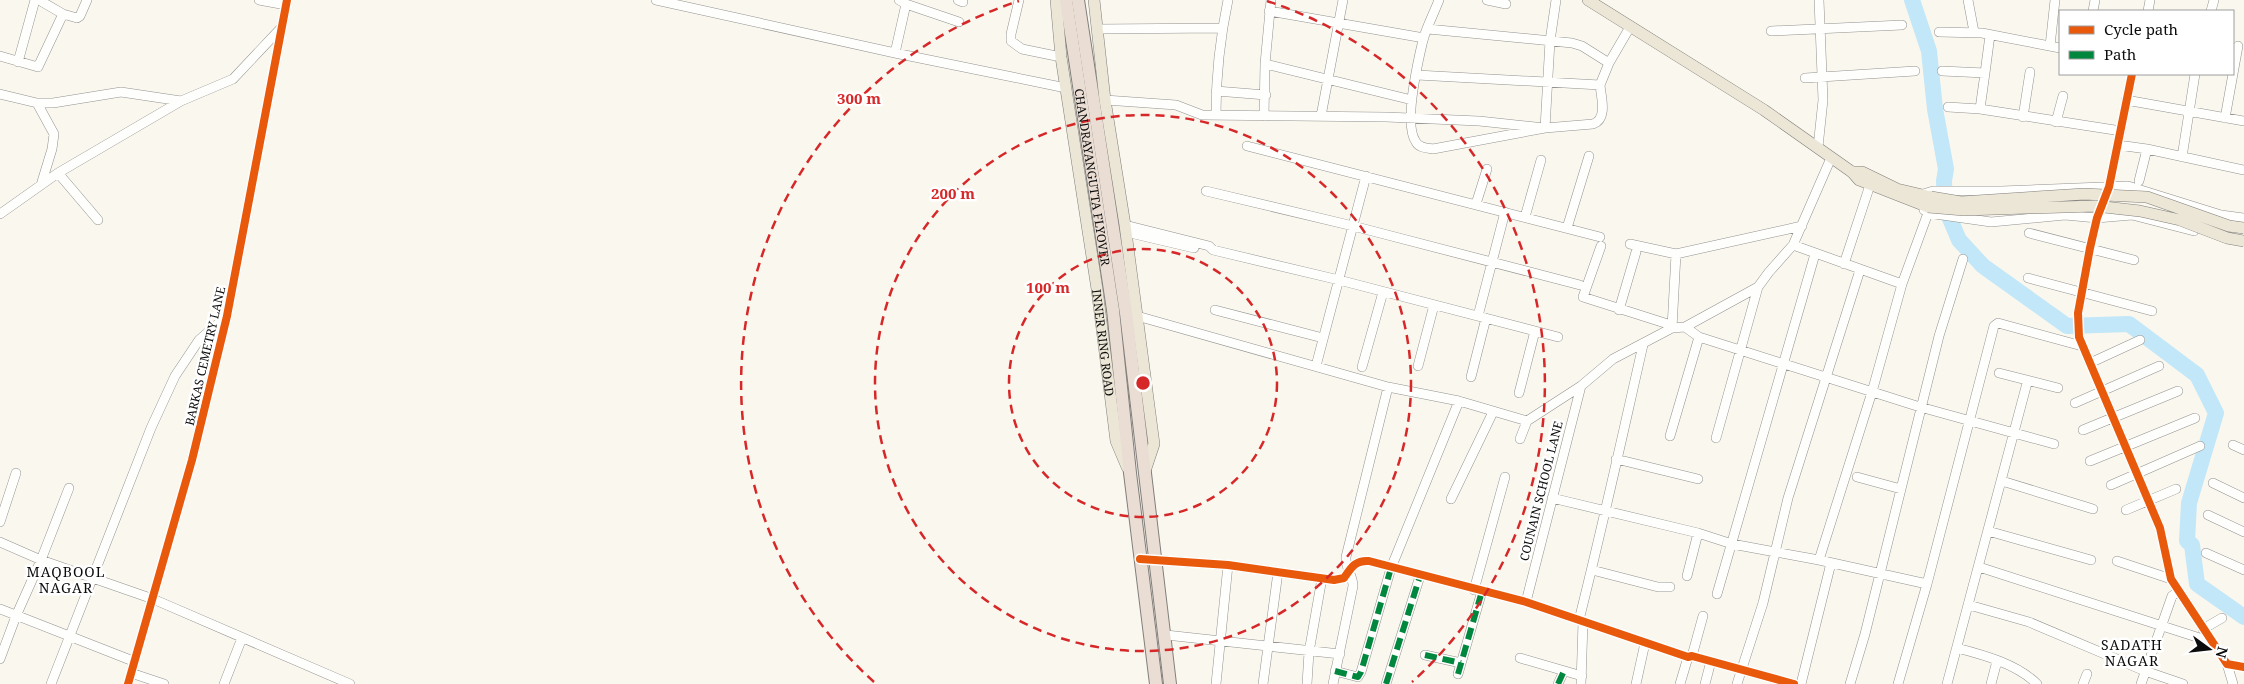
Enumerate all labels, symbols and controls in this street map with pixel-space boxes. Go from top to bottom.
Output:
legend [2059,10,2234,75]
text: Cycle path [2104,19,2179,39]
text: Path [2104,44,2137,64]
street label: CHANDRAYANGUTTA FLYOVER [1071,87,1115,267]
text: 300 m [837,88,881,108]
text: 200 m [931,183,975,203]
text: 100 m [1026,277,1070,297]
street label: BARKAS CEMETRY LANE [181,285,229,427]
street label: INNER RING ROAD [1089,288,1119,397]
centre of rings [1134,374,1152,392]
street label: COUNAIN SCHOOL LANE [1515,419,1567,563]
district label: MAQBOOL NAGAR [27,562,105,597]
north arrow [2184,624,2234,674]
district label: SADATH NAGAR [2101,635,2163,670]
text: N [2211,645,2233,660]

